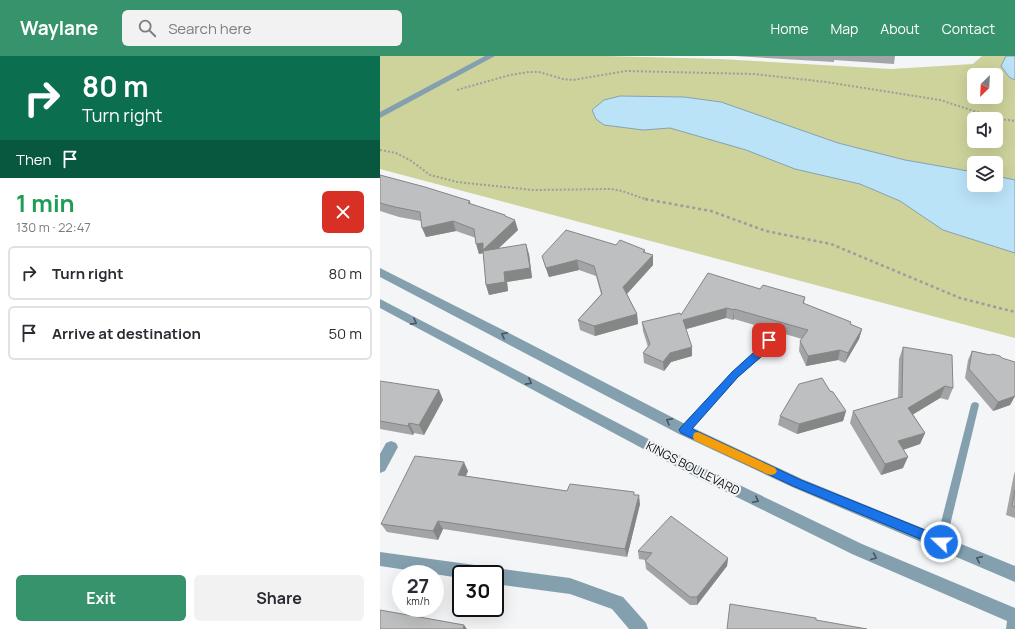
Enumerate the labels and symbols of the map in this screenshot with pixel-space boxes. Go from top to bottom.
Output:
north arrow [967,68,1003,104]
one-way arrow [410,317,418,324]
pin [752,323,786,357]
one-way arrow [501,332,508,340]
one-way arrow [525,378,533,385]
one-way arrow [666,418,673,426]
street label: KINGS BOULEVARD [643,437,743,499]
one-way arrow [752,495,760,503]
position arrow [920,521,962,563]
one-way arrow [870,552,877,560]
one-way arrow [976,556,984,564]
speed limit sign: 30 [452,565,504,617]

